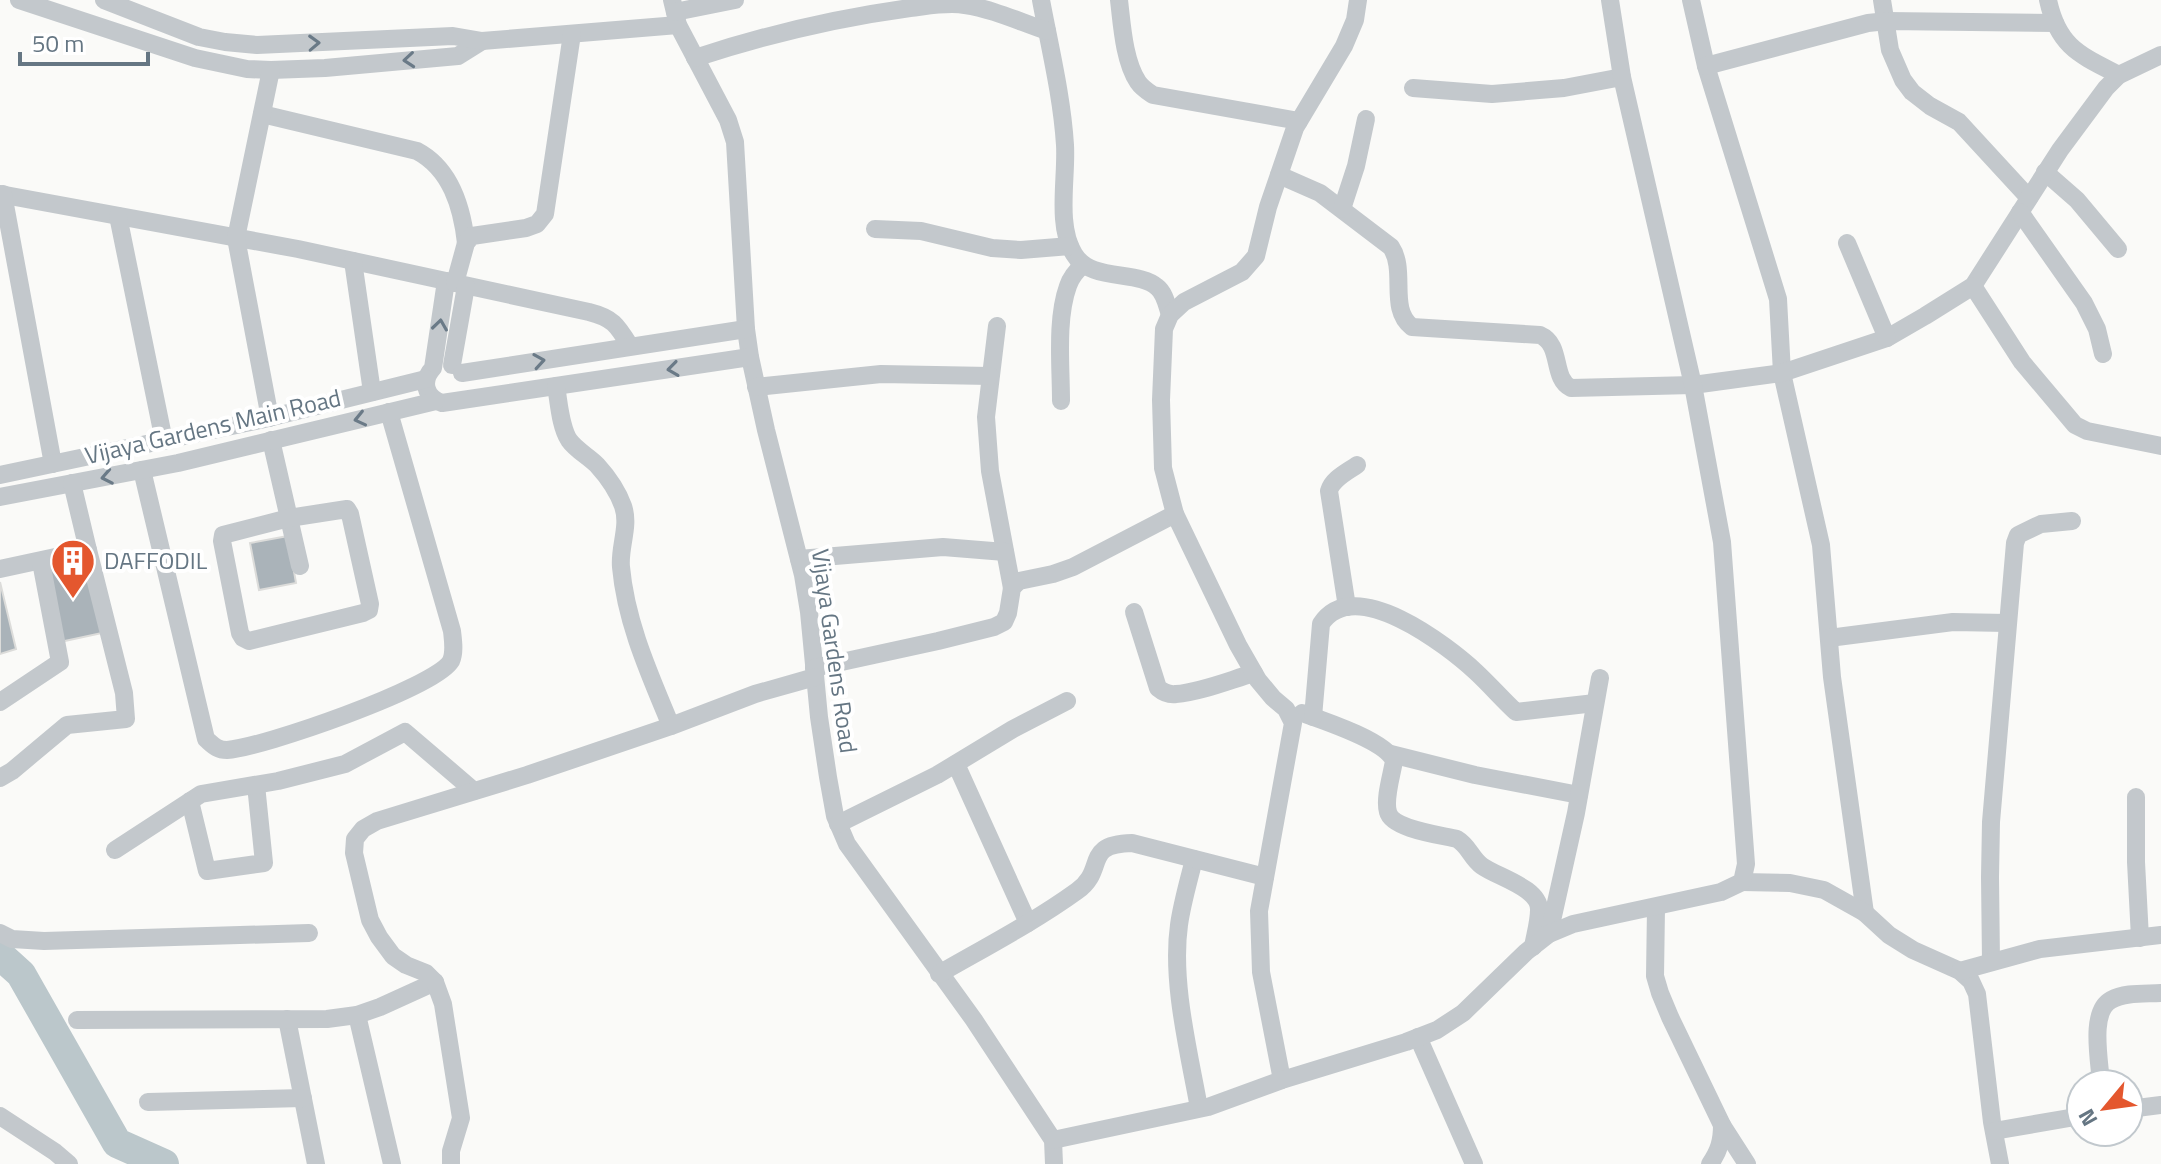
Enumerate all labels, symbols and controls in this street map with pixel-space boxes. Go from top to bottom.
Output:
scale bar [20,16,148,66]
text: 50 m [32,25,84,61]
one-way arrow [308,35,321,52]
one-way arrow [402,52,415,69]
one-way arrow [431,318,448,331]
one-way arrow [533,353,546,370]
one-way arrow [666,360,680,377]
street label: Vijaya Gardens Main Road [81,379,344,473]
one-way arrow [354,410,368,427]
one-way arrow [100,467,113,484]
building icon: DAFFODIL [49,537,97,600]
place label: DAFFODIL [104,542,208,578]
street label: Vijaya Gardens Road [803,546,867,755]
north arrow [2065,1068,2145,1148]
text: N [2069,1103,2106,1133]

